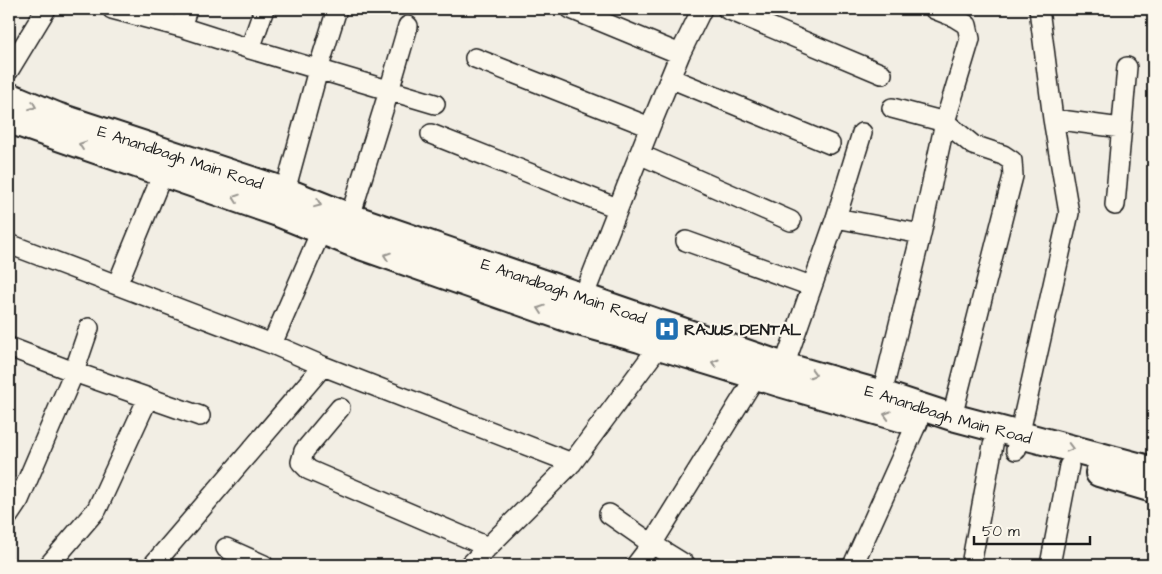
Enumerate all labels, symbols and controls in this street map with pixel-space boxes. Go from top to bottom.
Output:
one-way arrow [28,99,37,110]
street label: E Anandbagh Main Road [95,120,266,195]
one-way arrow [78,141,87,151]
one-way arrow [232,194,240,204]
one-way arrow [313,198,322,209]
one-way arrow [384,252,392,262]
street label: E Anandbagh Main Road [478,253,649,330]
one-way arrow [537,305,546,315]
hospital icon: RAJUS DENTAL [654,316,680,342]
place label: RAJUS DENTAL [684,319,802,341]
one-way arrow [711,359,720,369]
one-way arrow [808,369,816,379]
street label: E Anandbagh Main Road [862,380,1034,450]
one-way arrow [884,410,892,420]
one-way arrow [1065,442,1074,453]
scale bar [974,514,1091,546]
text: 50 m [982,521,1020,542]

